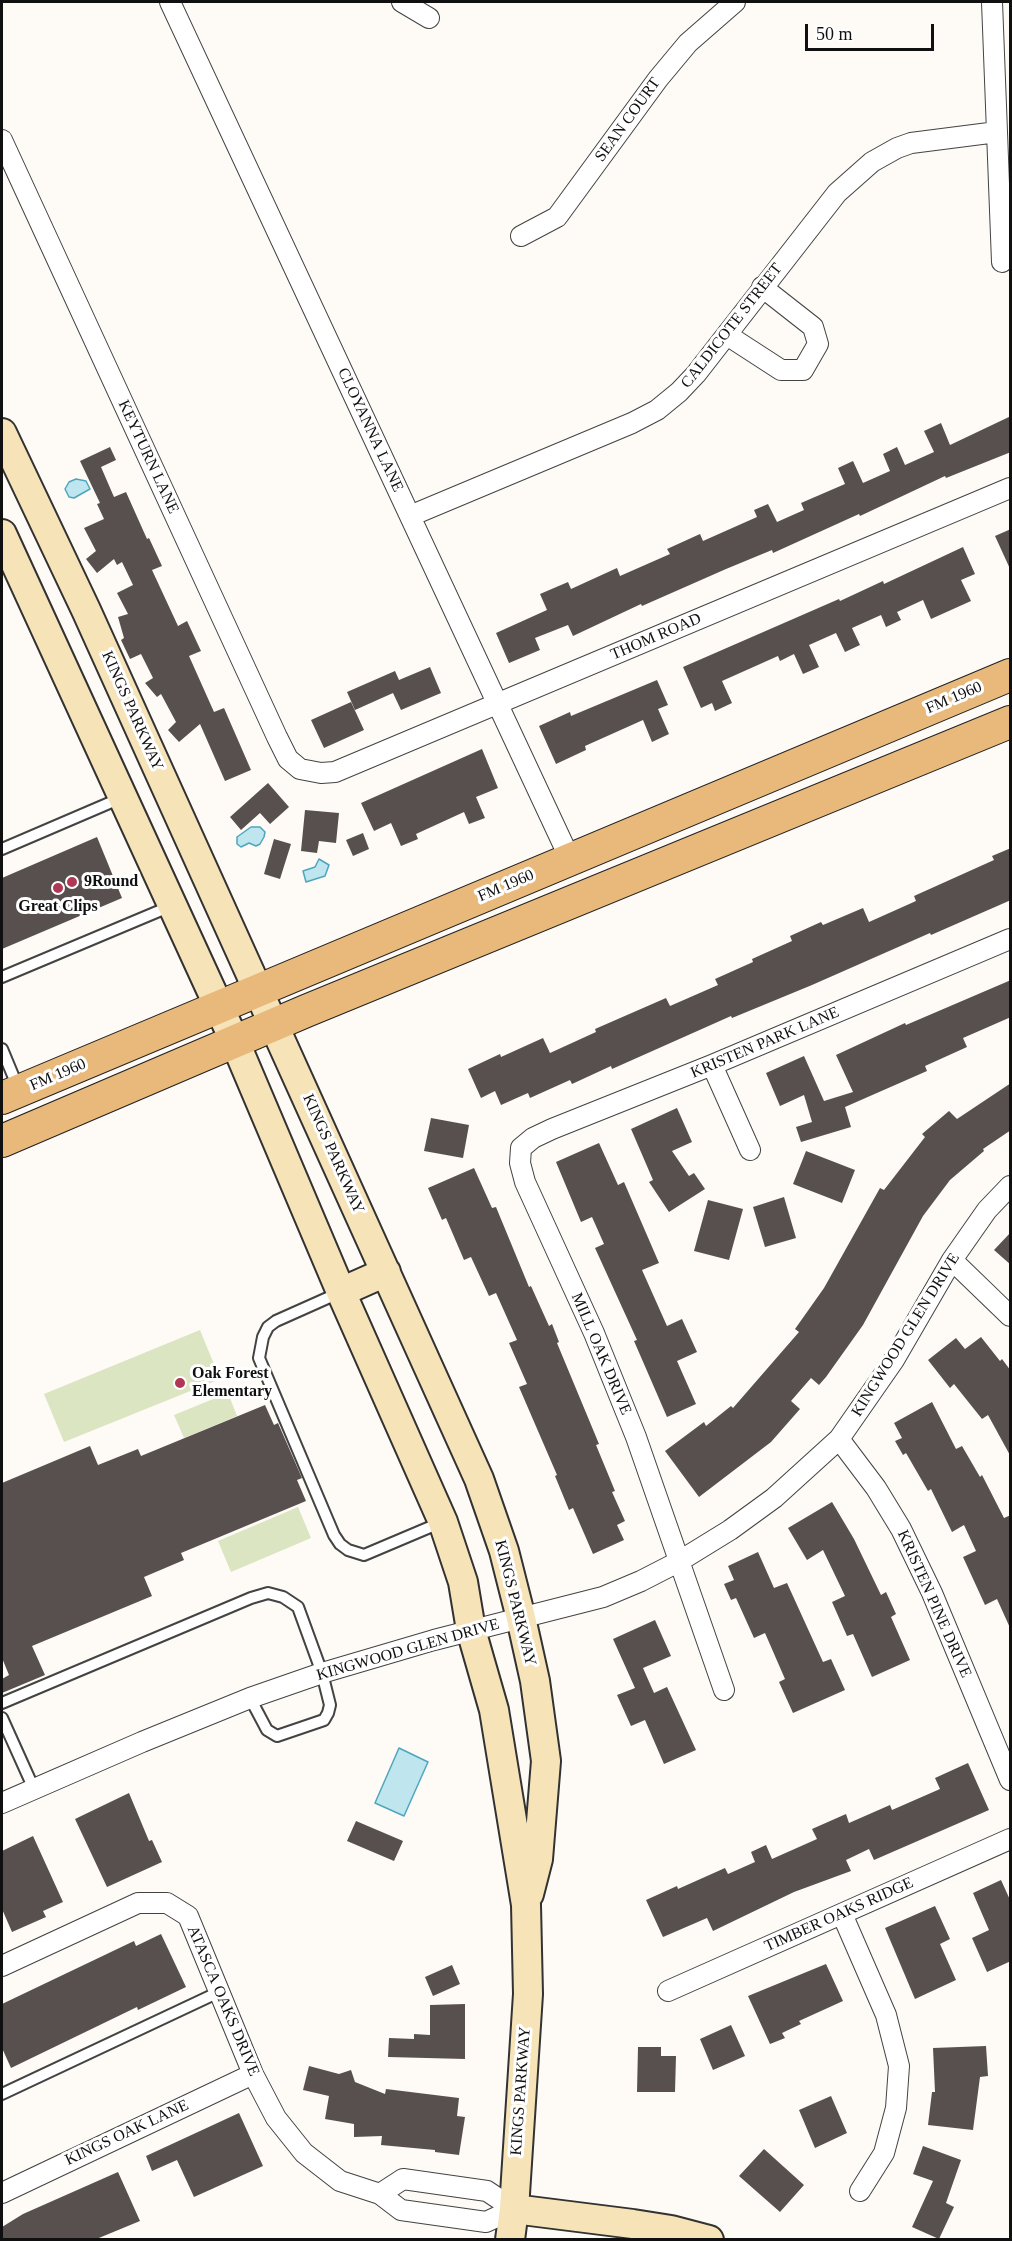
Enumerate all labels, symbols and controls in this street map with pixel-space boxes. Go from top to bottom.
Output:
scale bar [808,12,937,50]
text: 50 m [816,24,853,44]
street label: SEAN COURT [591,74,665,166]
street label: CALDICOTE STREET [677,260,787,392]
street label: CLOYANNA LANE [333,365,407,495]
street label: KEYTURN LANE [113,397,183,517]
street label: THOM ROAD [608,609,704,665]
street label: KINGS PARKWAY [97,648,167,774]
street label: FM 1960 [923,678,985,718]
street label: FM 1960 [475,866,537,906]
place label: 9Round [84,872,138,892]
marker: 9Round [65,875,79,889]
marker: Great Clips [51,881,65,895]
place label: Great Clips [18,897,98,917]
street label: KRISTEN PARK LANE [688,1003,842,1083]
street label: FM 1960 [27,1055,89,1095]
street label: KINGS PARKWAY [298,1091,368,1217]
street label: KINGWOOD GLEN DRIVE [848,1250,964,1420]
street label: MILL OAK DRIVE [567,1290,635,1418]
place label: Oak Forest Elementary [192,1364,272,1402]
marker: Oak Forest Elementary [173,1376,187,1390]
street label: KRISTEN PINE DRIVE [893,1527,975,1681]
street label: KINGS PARKWAY [490,1538,540,1668]
street label: KINGWOOD GLEN DRIVE [314,1615,502,1685]
street label: TIMBER OAKS RIDGE [762,1874,916,1956]
street label: ATASCA OAKS DRIVE [183,1923,263,2079]
street label: KINGS PARKWAY [507,2026,535,2156]
street label: KINGS OAK LANE [62,2096,192,2170]

